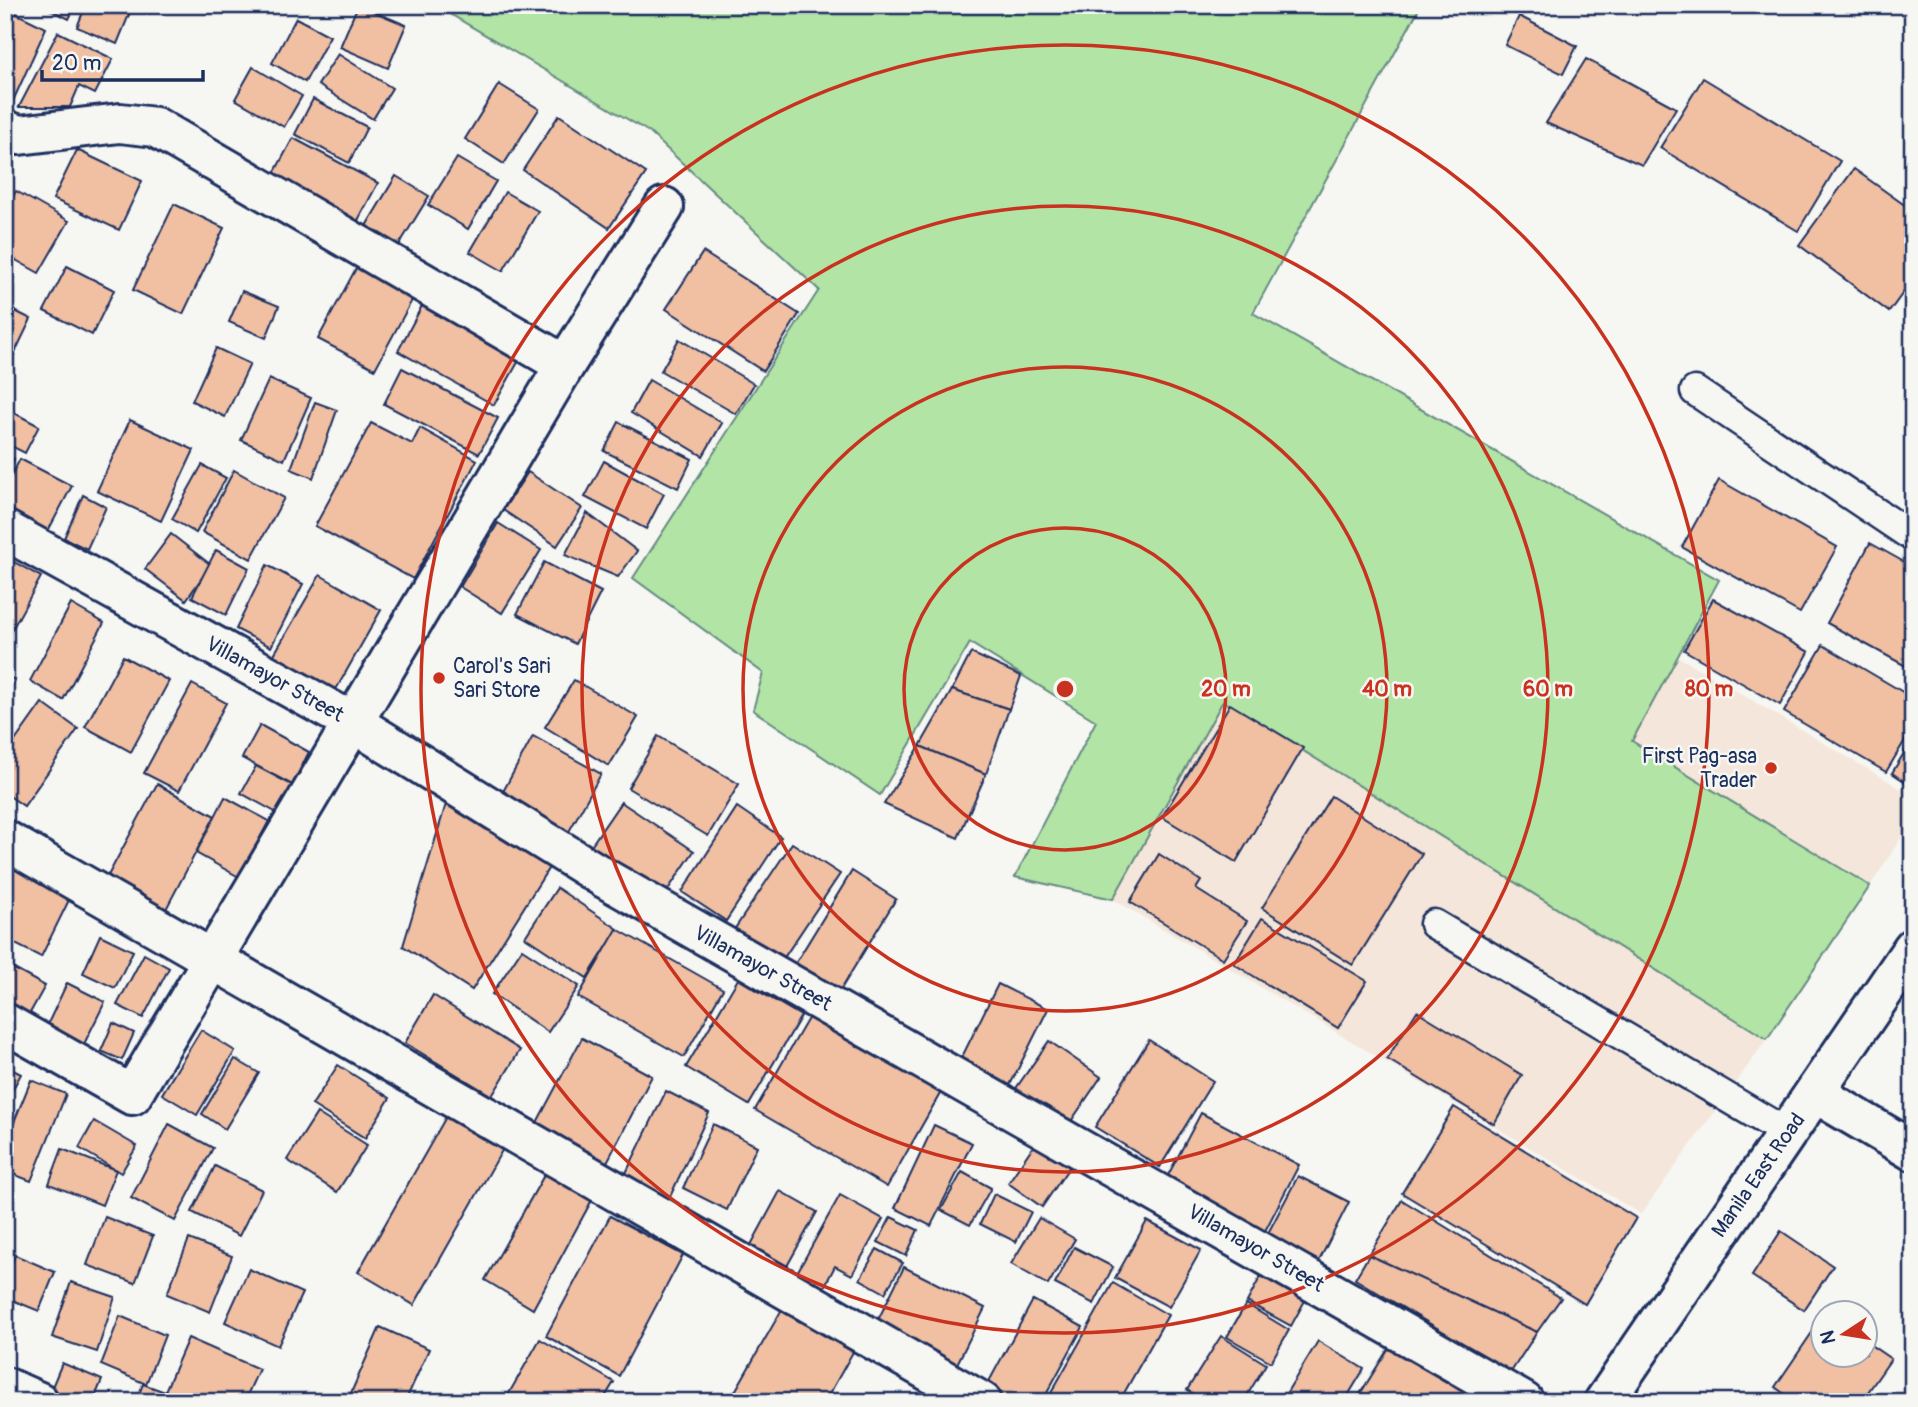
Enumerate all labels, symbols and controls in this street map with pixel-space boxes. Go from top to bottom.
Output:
scale bar [42,38,203,82]
text: 20 m [52,50,101,77]
street label: Villamayor Street [201,630,349,729]
place label: Carol's Sari Sari Store [453,653,551,704]
marker: Carol's Sari Sari Store [431,670,447,686]
text: 20 m [1201,676,1251,703]
text: 40 m [1362,676,1412,703]
text: 60 m [1523,676,1573,703]
text: 80 m [1685,676,1733,703]
centre of rings [1053,677,1077,701]
place label: First Pag-asa Trader [1642,743,1757,794]
marker: First Pag-asa Trader [1763,760,1779,776]
street label: Villamayor Street [689,919,837,1018]
street label: Manila East Road [1706,1108,1811,1243]
street label: Villamayor Street [1182,1198,1330,1299]
north arrow [1810,1298,1880,1368]
text: N [1815,1328,1841,1346]

